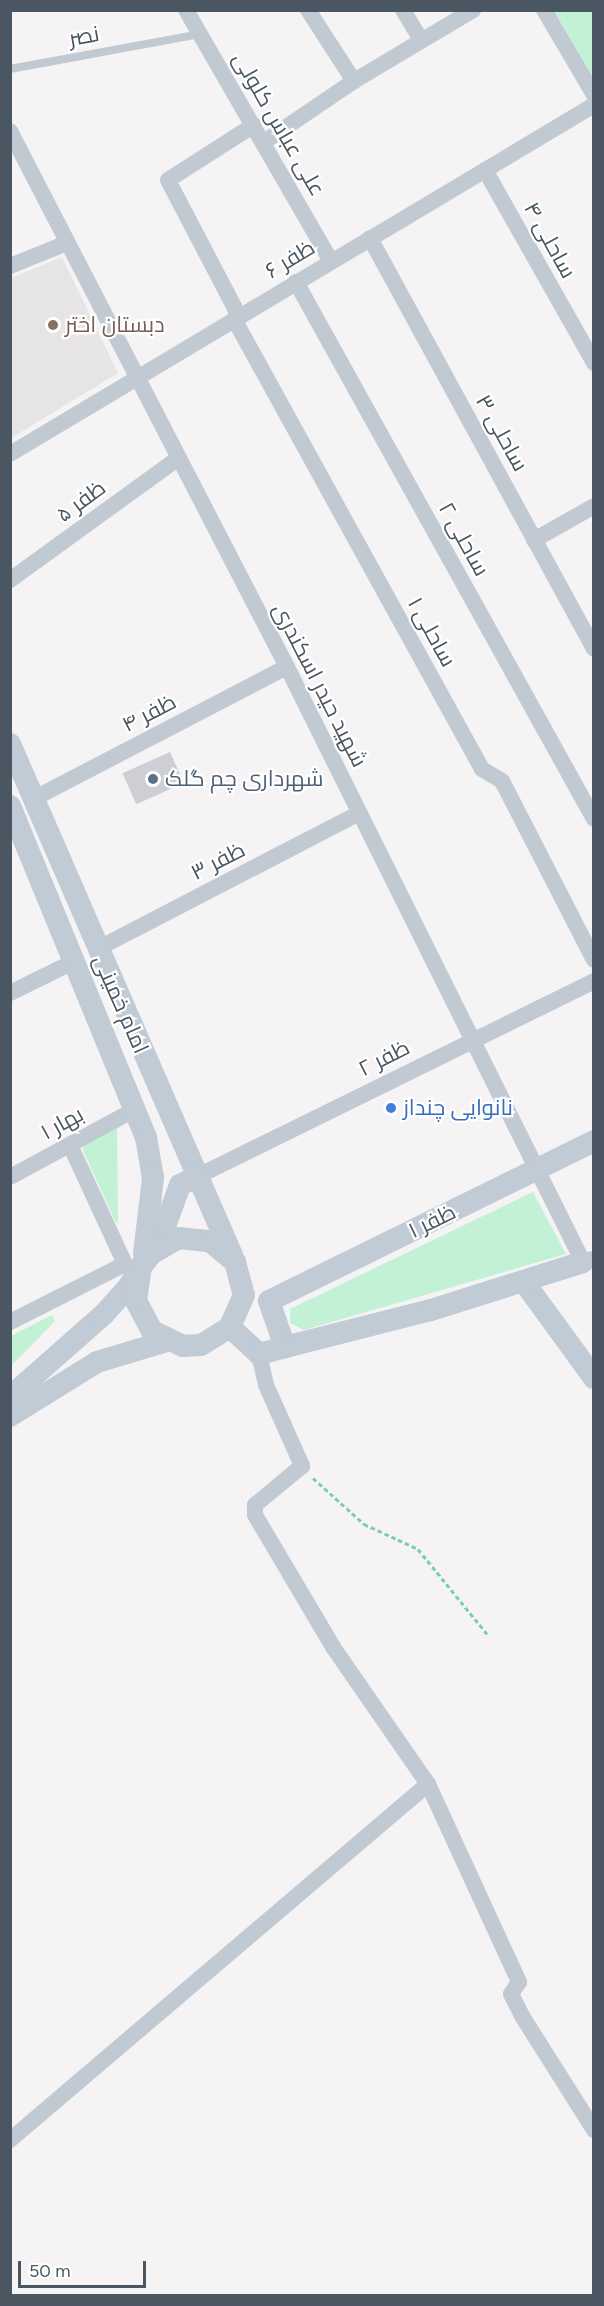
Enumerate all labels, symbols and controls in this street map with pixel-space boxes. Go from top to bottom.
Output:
street label: نصر [67,20,101,52]
street label: علی عباس کلولی [227,47,331,201]
street label: ساحلی ۴ [518,197,582,283]
street label: ظفر ۶ [261,234,319,284]
place label: دبستان اختر [65,312,165,338]
marker: دبستان اختر [46,318,60,332]
street label: ساحلی ۳ [470,390,534,476]
street label: ظفر ۵ [51,474,111,528]
street label: ساحلی ۲ [433,498,495,580]
street label: ساحلی ۱ [402,593,462,671]
street label: شهید حیدر اسکندری [267,599,373,771]
street label: ظفر ۴ [118,688,180,738]
place label: شهرداری چم گلک [165,766,324,792]
marker: شهرداری چم گلک [146,772,160,786]
street label: ظفر ۳ [186,836,250,886]
street label: امام خمینی [88,951,154,1057]
street label: ظفر ۲ [354,1034,414,1082]
place label: نانوایی چنداز [403,1095,513,1121]
street label: بهار ۱ [36,1101,88,1145]
marker: نانوایی چنداز [384,1101,398,1115]
street label: ظفر ۱ [404,1198,460,1244]
scale bar [21,2249,148,2287]
text: 50 m [29,2260,71,2282]

